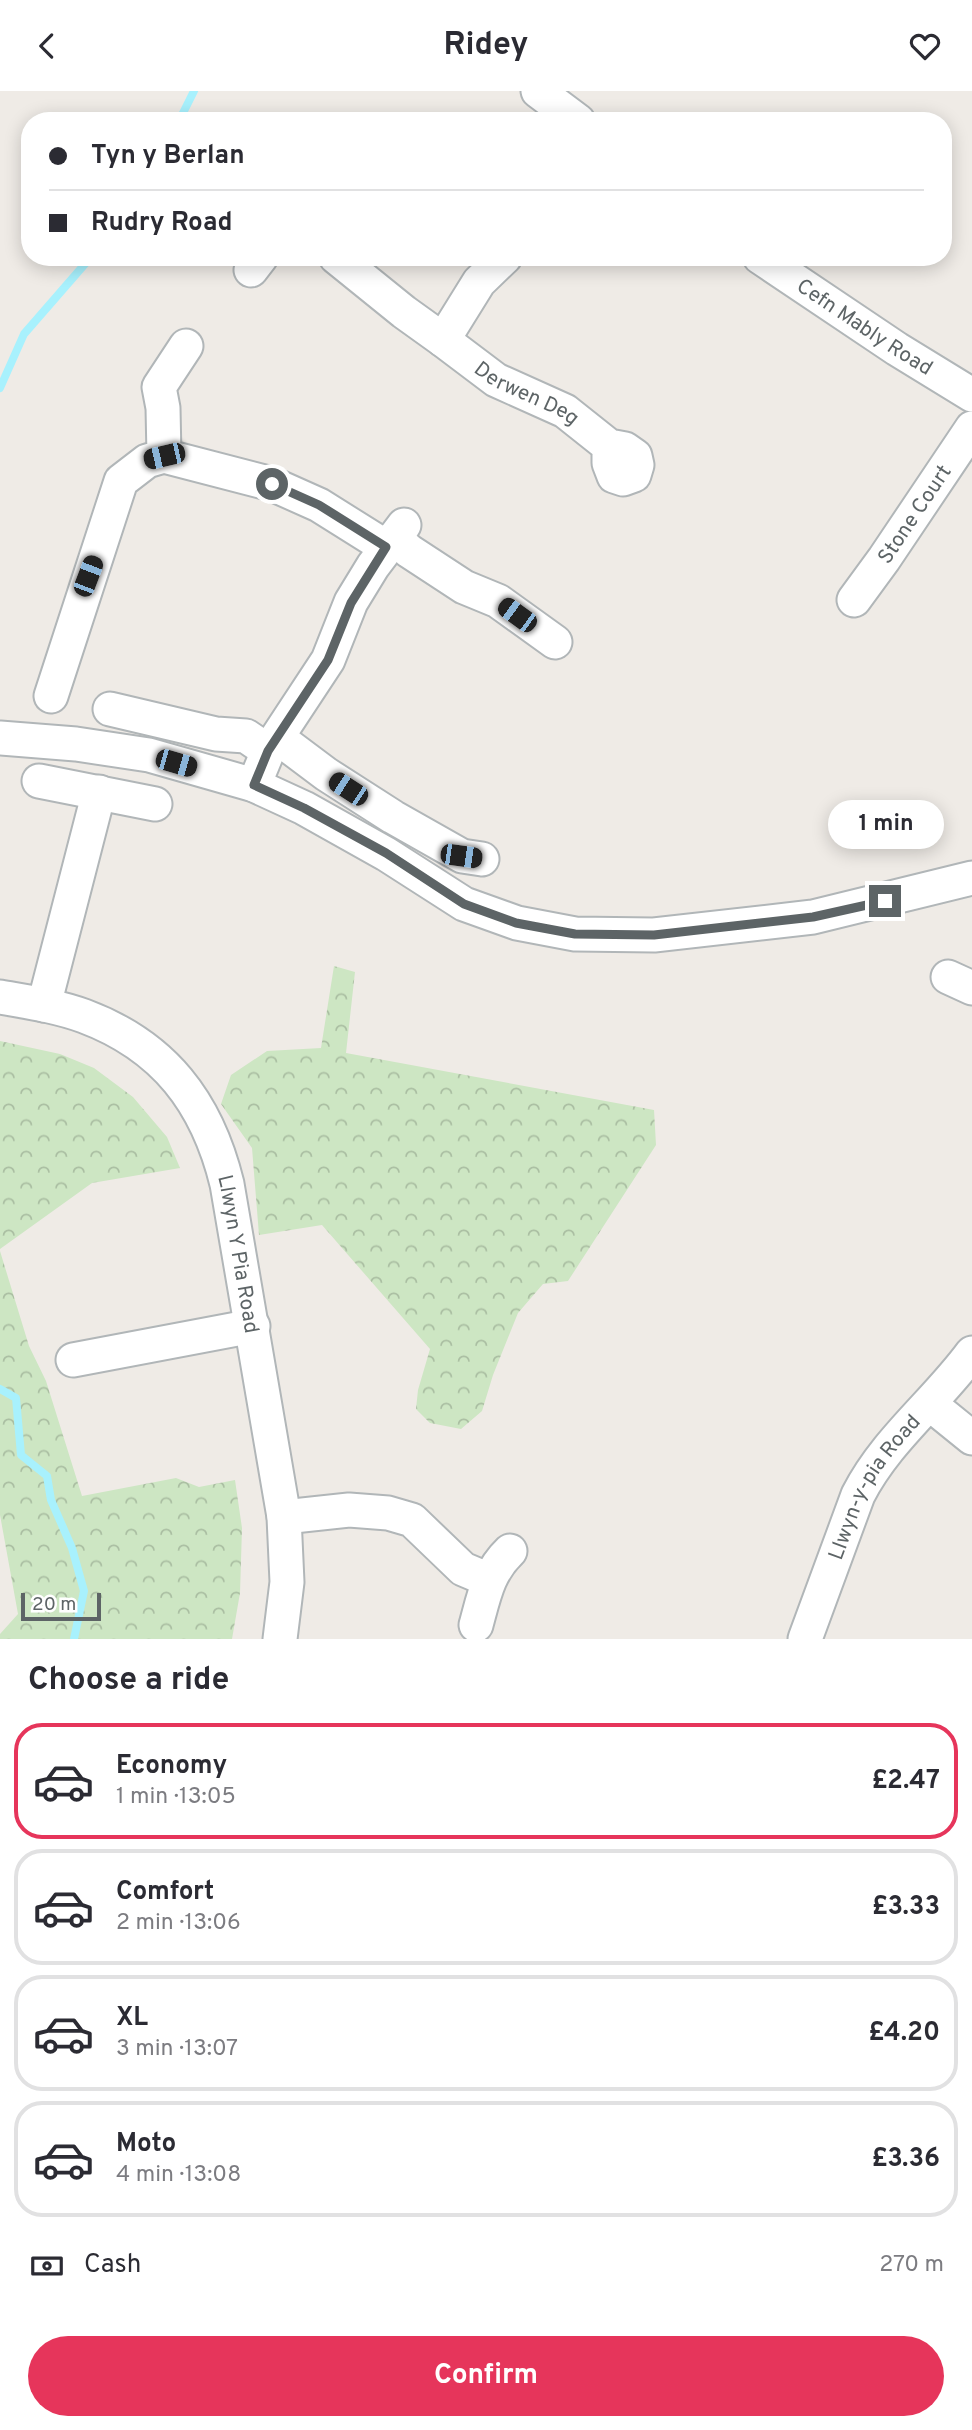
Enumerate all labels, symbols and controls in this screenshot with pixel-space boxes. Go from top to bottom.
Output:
text: Ridey [444,26,528,66]
icon: back [28,27,66,65]
icon: heart [906,27,944,65]
text: Tyn y Berlan [91,140,245,173]
text: Rudry Road [91,207,233,240]
street label: Cefn Mably Road [791,273,937,383]
street label: Derwen Deg [468,356,584,432]
car [142,441,187,471]
street label: Stone Court [872,460,958,570]
route start [256,468,288,500]
car [71,553,106,599]
car [494,594,541,636]
car [153,747,200,779]
car [325,769,372,809]
callout: 1 min [827,799,943,849]
text: 1 min [858,810,914,839]
car [439,843,484,869]
route end [869,885,901,917]
street label: Llwyn Y Pia Road [210,1172,264,1336]
street label: Llwyn-y-pia Road [823,1409,927,1564]
scale bar [21,1590,102,1622]
text: 20 m [32,1593,76,1617]
text: Choose a ride [28,1661,229,1701]
icon: car [32,1750,95,1813]
text: Economy [116,1750,227,1783]
text: £2.47 [871,1765,940,1798]
text: 1 min · 13:05 [116,1783,236,1812]
icon: car [32,1876,95,1939]
text: Comfort [116,1876,214,1909]
text: £3.33 [872,1891,940,1924]
text: 2 min · 13:06 [116,1909,241,1938]
icon: car [32,2002,95,2065]
text: XL [116,2002,148,2035]
text: £4.20 [868,2017,940,2050]
text: 3 min · 13:07 [116,2035,238,2064]
icon: car [32,2128,95,2191]
text: Moto [116,2128,176,2161]
text: £3.36 [871,2143,940,2176]
text: 4 min · 13:08 [116,2161,241,2190]
icon: cash [28,2247,66,2285]
text: Cash [84,2249,141,2282]
text: 270 m [879,2251,944,2280]
button: Confirm [28,2336,944,2416]

